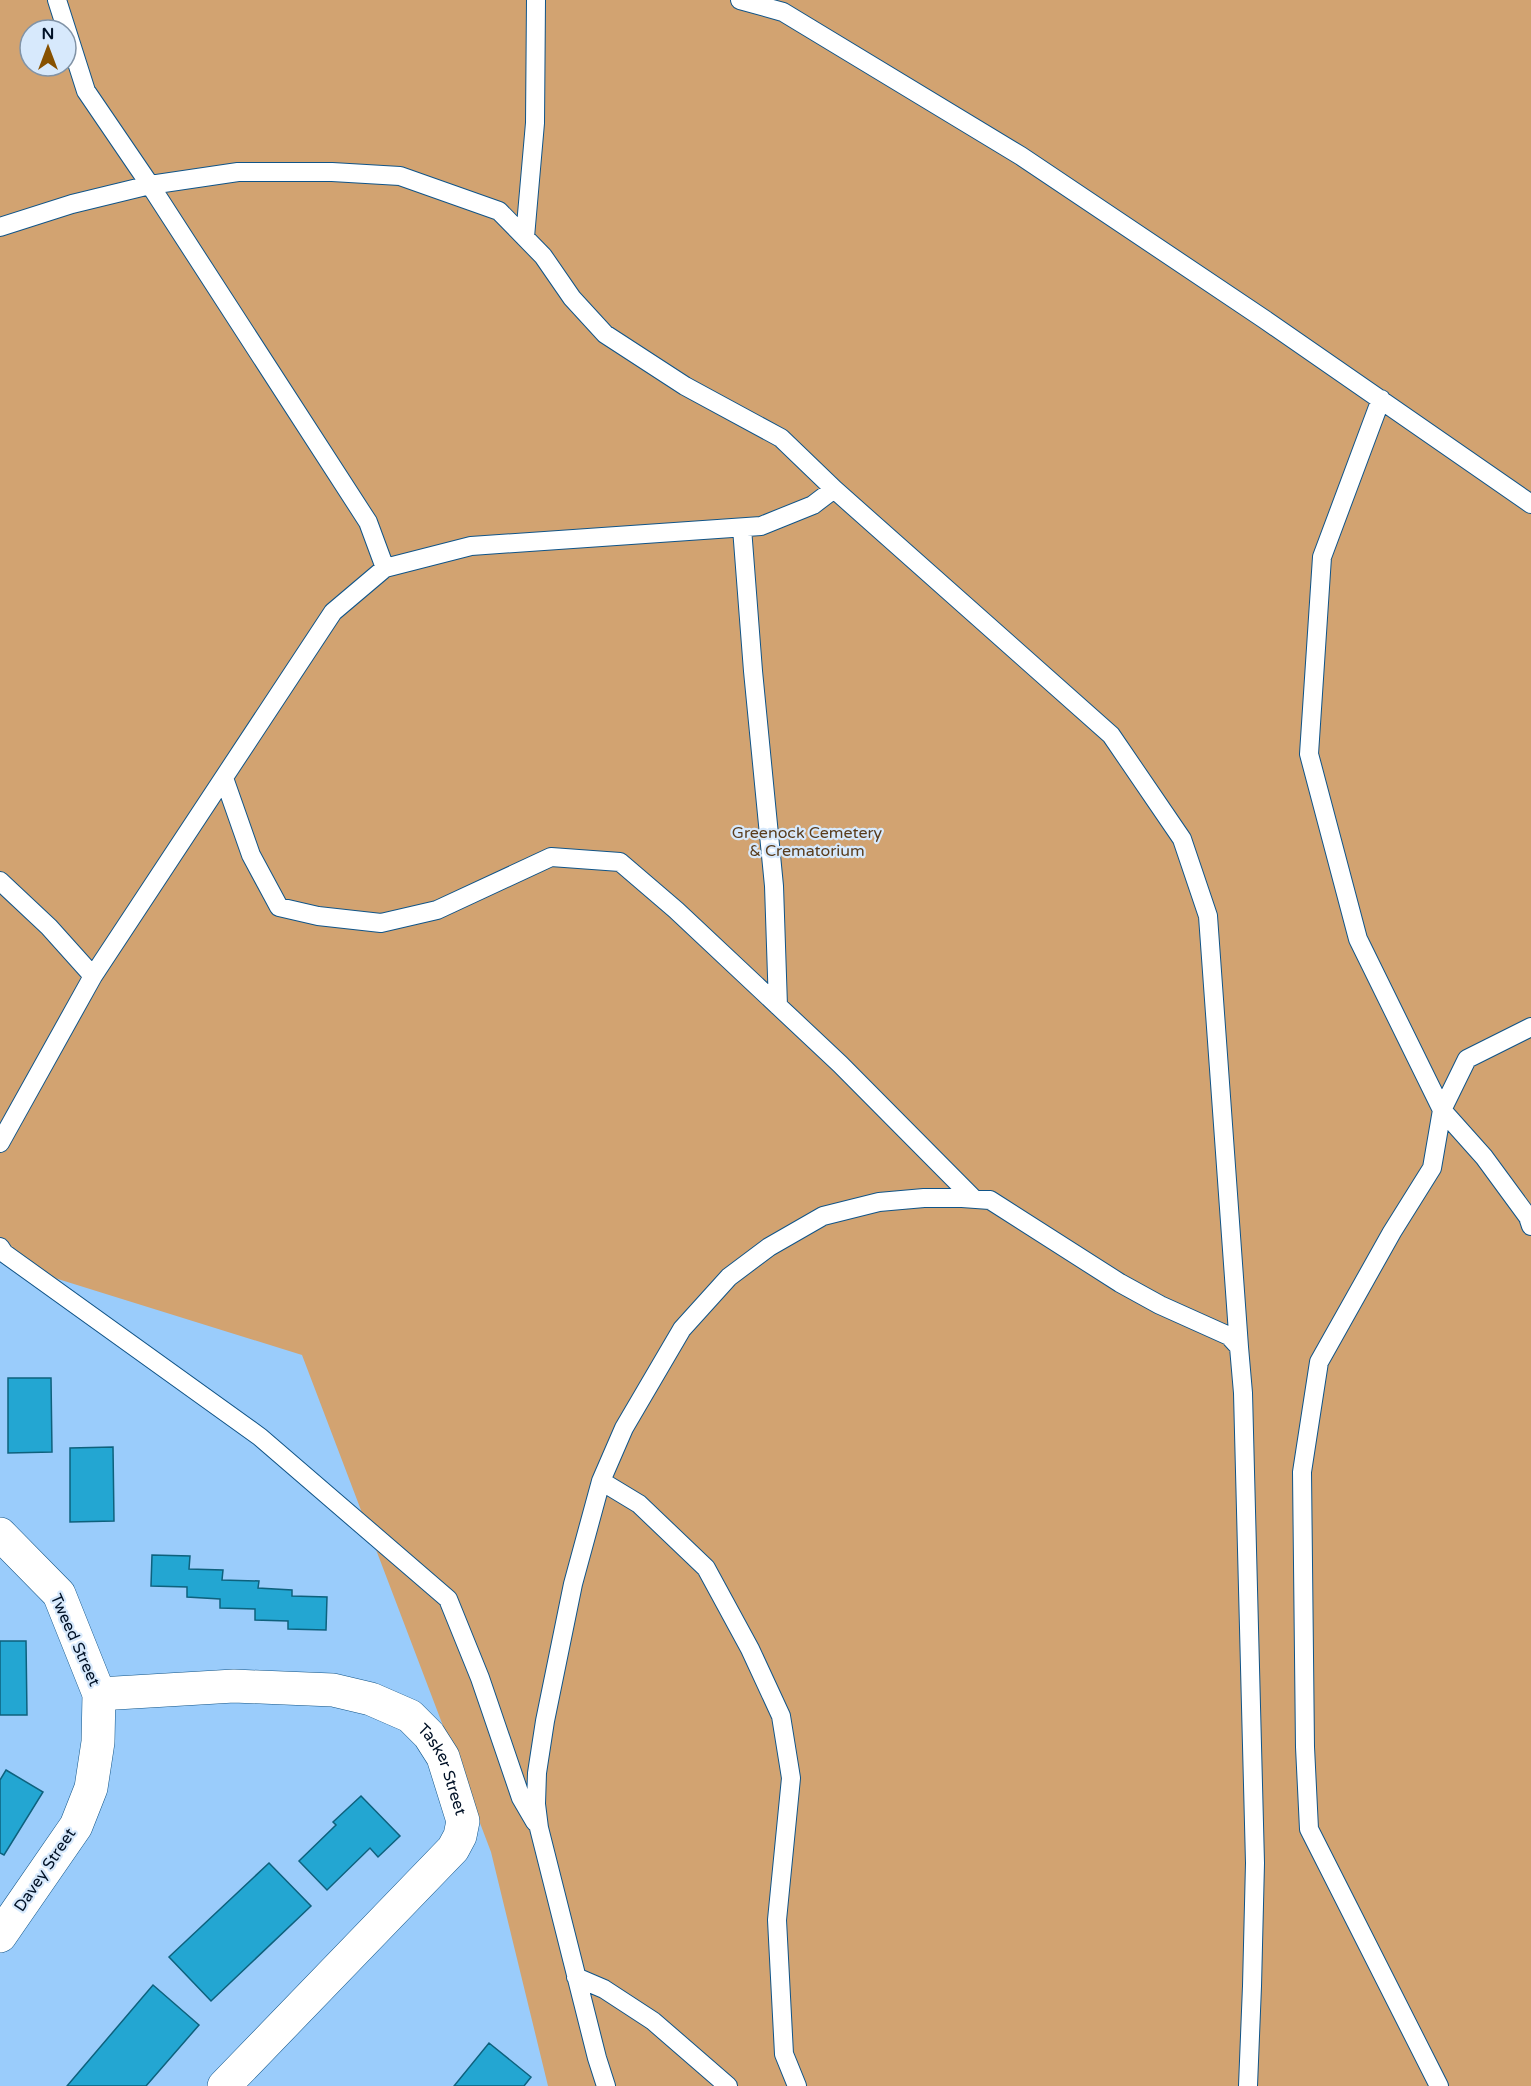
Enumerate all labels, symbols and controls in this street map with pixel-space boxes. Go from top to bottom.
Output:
north arrow [18,18,78,78]
text: N [42,24,54,44]
park label: Greenock Cemetery & Crematorium [732,823,883,861]
street label: Tweed Street [46,1591,104,1689]
street label: Tasker Street [413,1719,471,1818]
street label: Davey Street [10,1824,80,1916]

